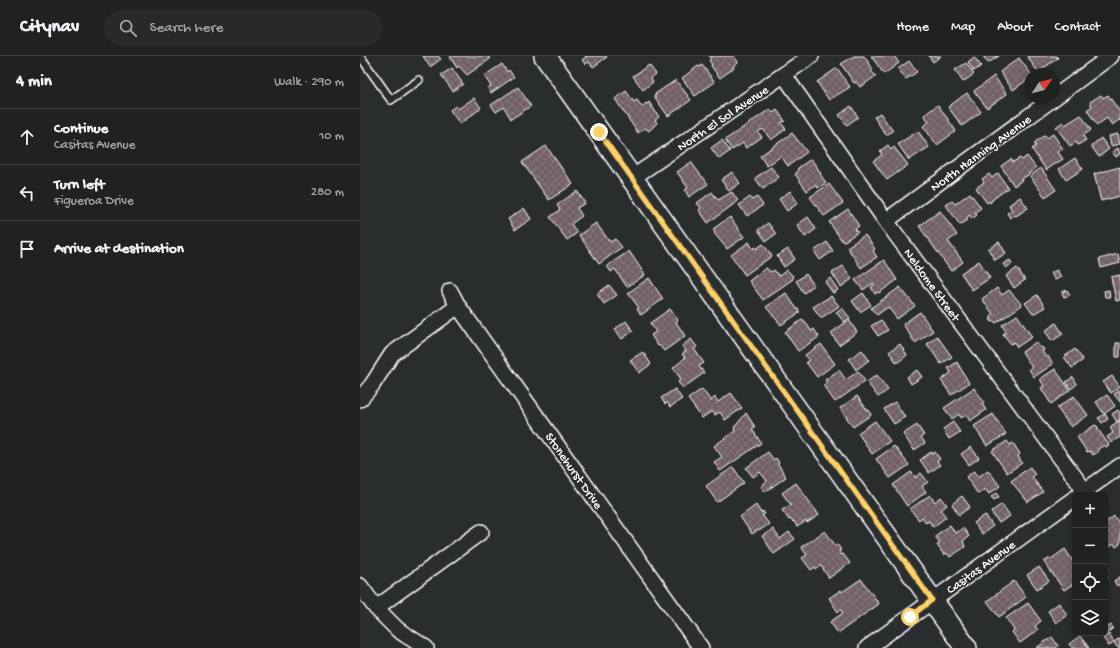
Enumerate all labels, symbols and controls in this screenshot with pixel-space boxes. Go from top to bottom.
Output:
search box [103,10,383,46]
text: Citynav [20,16,79,39]
icon: search [117,17,139,39]
text: Search here [149,19,223,37]
text: Home [897,19,929,36]
text: Map [951,19,975,36]
text: About [997,19,1033,36]
text: Contact [1055,19,1100,36]
north arrow [1024,68,1060,104]
text: 4 min [16,72,52,92]
text: Walk · 290 m [274,75,344,90]
street label: North El Sol Avenue [675,83,772,155]
street label: North Hanning Avenue [928,112,1035,196]
text: Continue [54,120,108,138]
route end [590,123,608,141]
icon: ahead [16,126,38,148]
text: 10 m [319,129,344,144]
text: Casitas Avenue [54,138,135,153]
text: Turn left [54,176,105,194]
icon: left [16,182,38,204]
text: 280 m [311,185,344,200]
text: Figueroa Drive [54,194,134,209]
icon: arrive [16,238,38,260]
text: Arrive at destination [54,240,184,258]
street label: Neldome Street [900,246,963,326]
street label: Stonehurst Drive [541,430,605,513]
map controls [1072,492,1108,636]
button: + [1072,492,1108,528]
button: − [1072,528,1108,564]
street label: Casitas Avenue [944,538,1019,598]
button: locate [1072,564,1108,600]
button: layers [1072,600,1108,636]
route start [901,608,919,626]

